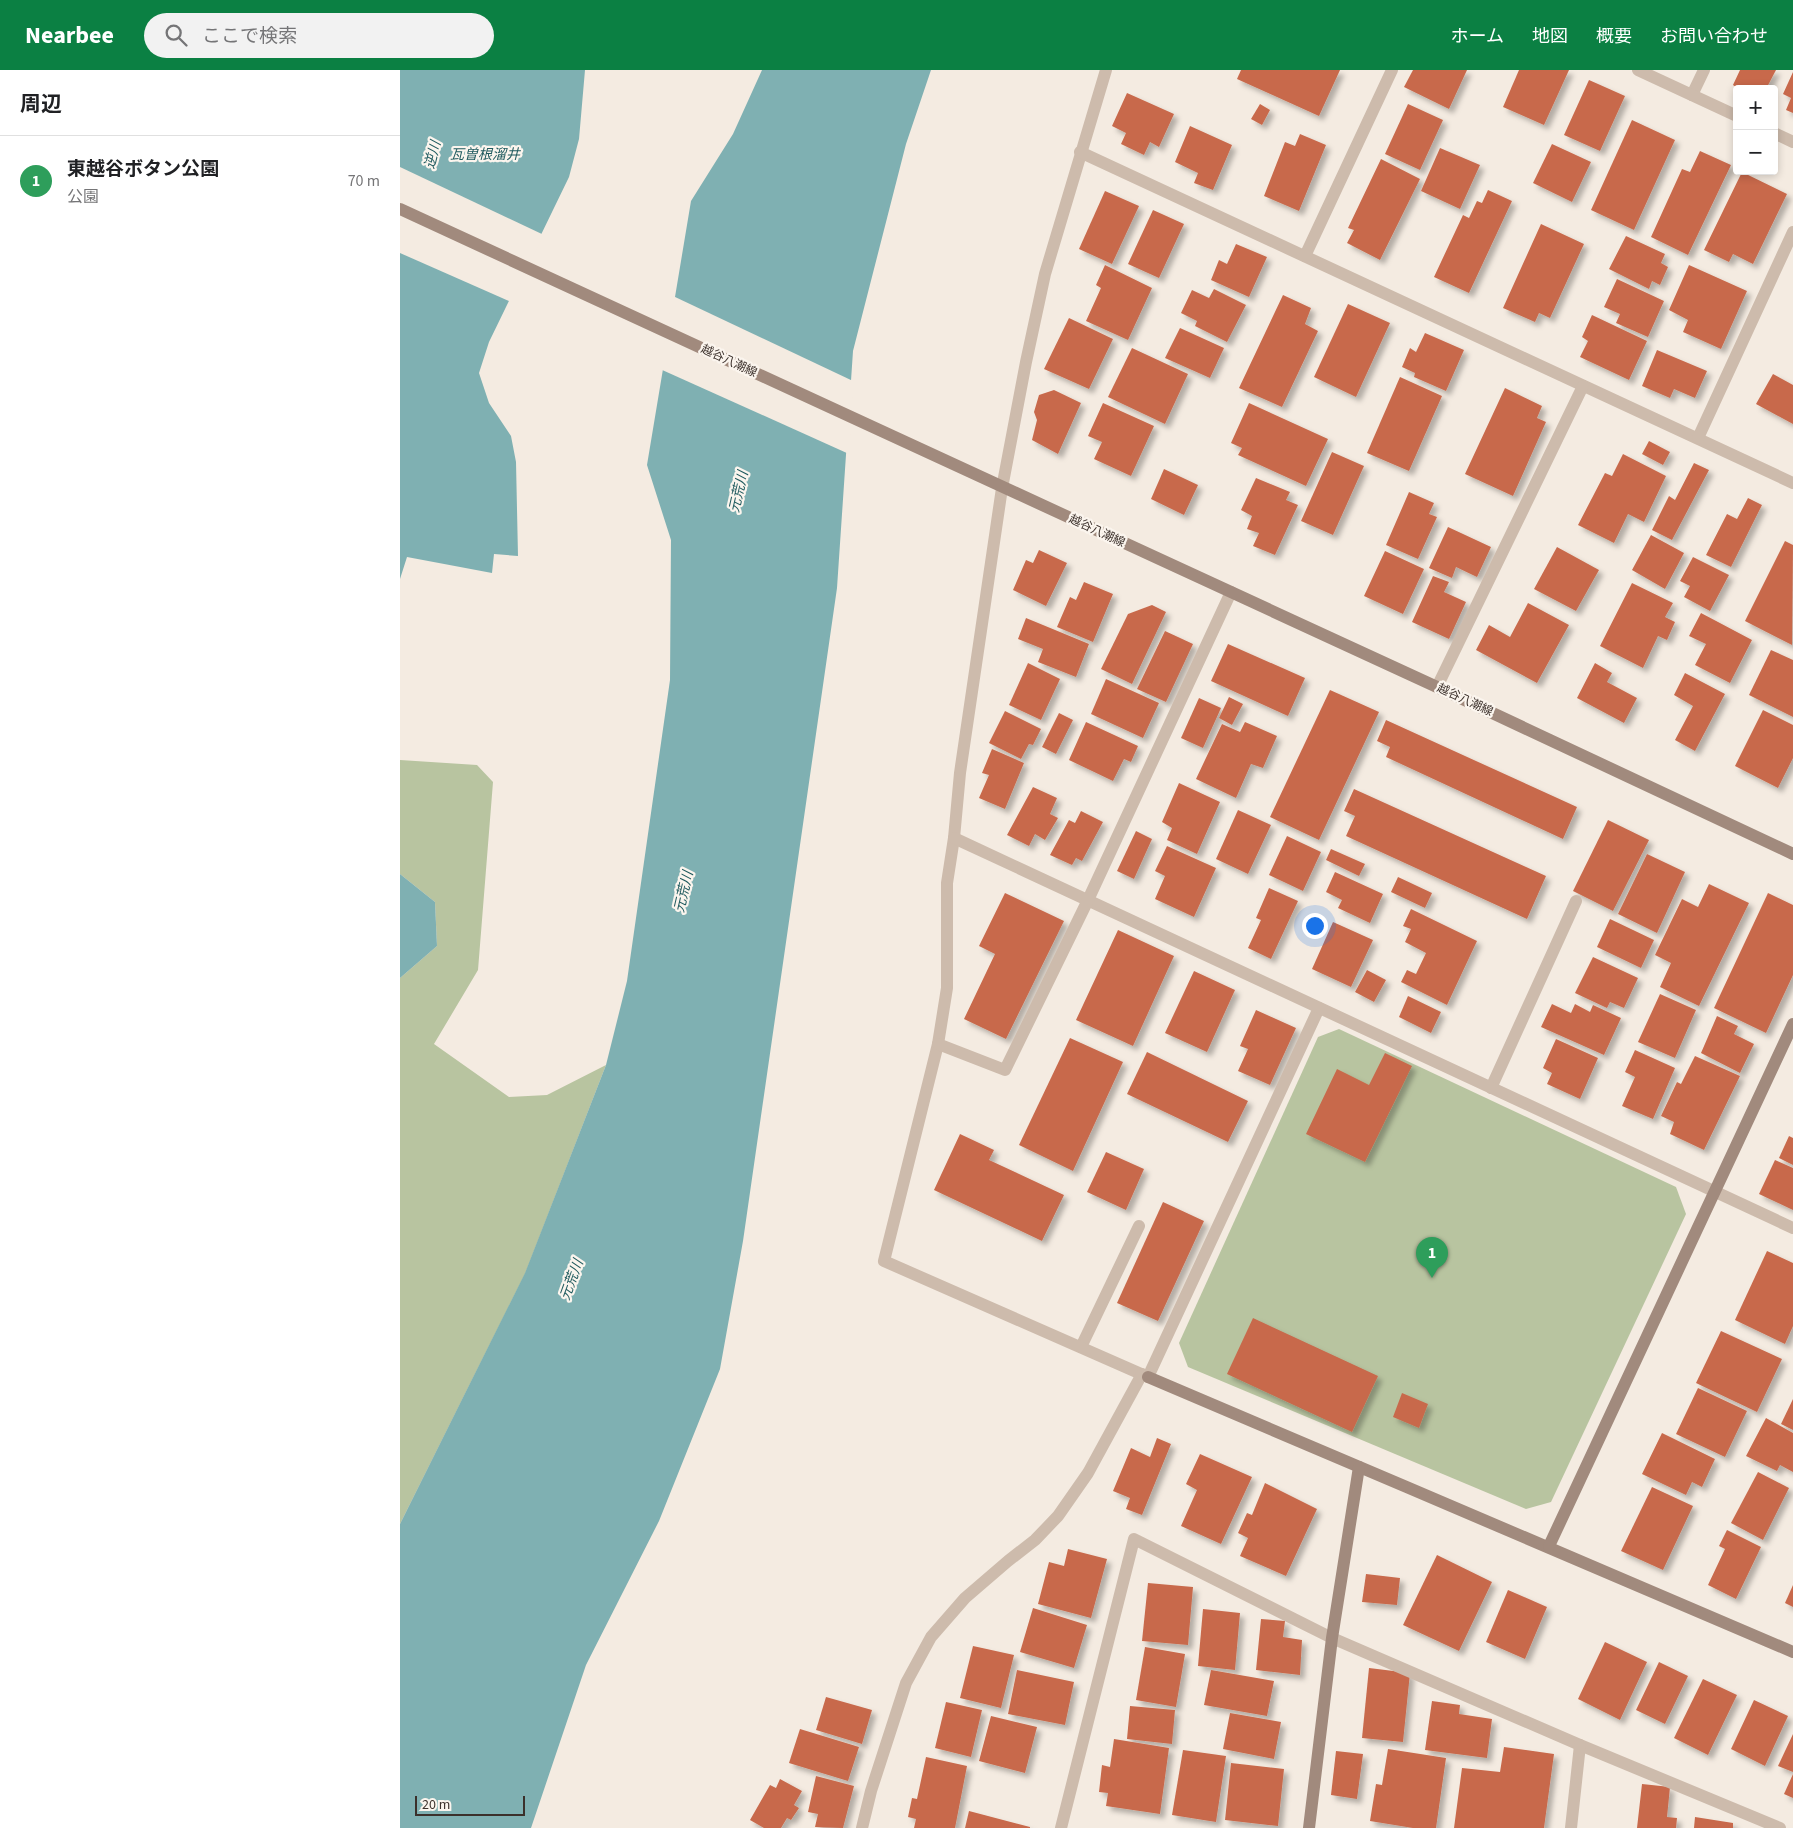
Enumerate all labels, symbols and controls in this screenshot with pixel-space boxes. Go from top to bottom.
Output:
search box [144,13,494,58]
text: Nearbee [25,18,114,53]
icon: search [162,21,190,49]
text: ここで検索 [202,23,297,50]
text: ホーム [1451,24,1504,49]
text: 地図 [1532,24,1568,49]
text: 概要 [1596,24,1632,49]
text: お問い合わせ [1660,24,1768,49]
map controls [1733,85,1778,175]
button: + [1733,85,1778,130]
text: 周辺 [20,89,62,119]
button: − [1733,130,1778,175]
water label: 逆川 [420,137,447,171]
water label: 瓦曽根溜井 [450,145,522,165]
text: 東越谷ボタン公園 [67,156,219,183]
text: 1 [32,170,40,192]
text: 70 m [348,170,380,192]
text: 公園 [67,186,99,208]
street label: 越谷八潮線 [698,341,760,381]
water label: 元荒川 [725,467,754,515]
street label: 越谷八潮線 [1066,511,1128,551]
street label: 越谷八潮線 [1434,680,1496,720]
water label: 元荒川 [670,867,699,915]
your location [1302,913,1328,939]
pin: 1 [1416,1237,1448,1278]
water label: 元荒川 [555,1255,589,1303]
scale bar [415,1793,525,1816]
text: 20 m [422,1795,450,1815]

